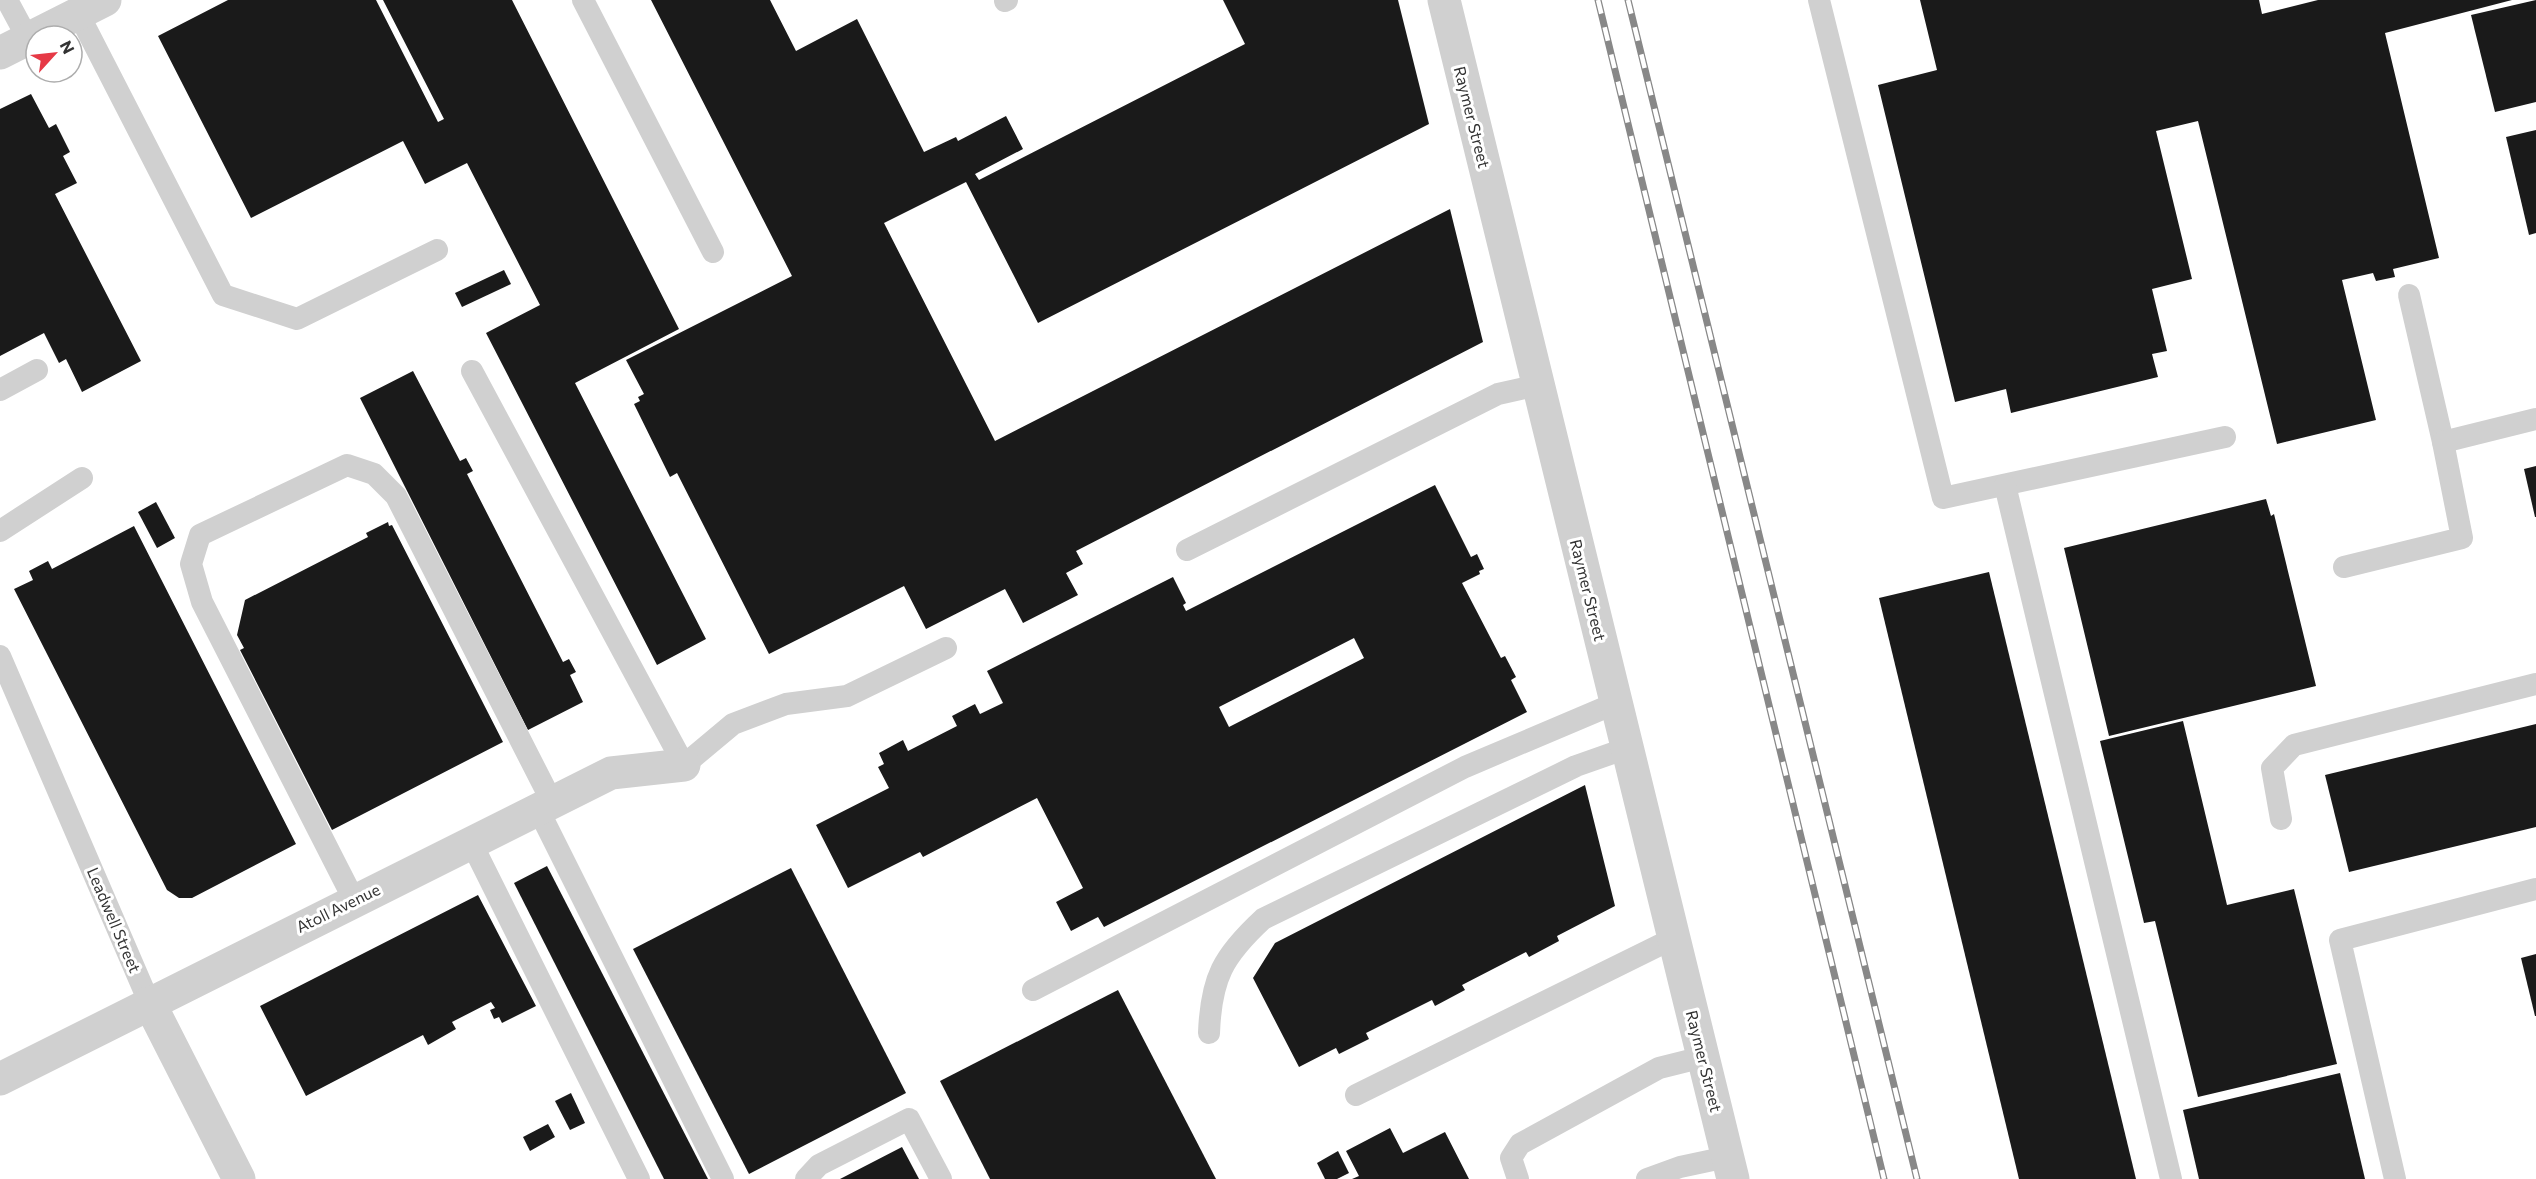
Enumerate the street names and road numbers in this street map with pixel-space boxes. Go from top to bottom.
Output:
street label: Raymer Street [1451,64,1494,170]
street label: Raymer Street [1567,537,1610,643]
street label: Leadwell Street [84,864,145,976]
street label: Atoll Avenue [293,879,383,936]
street label: Raymer Street [1683,1008,1726,1114]

